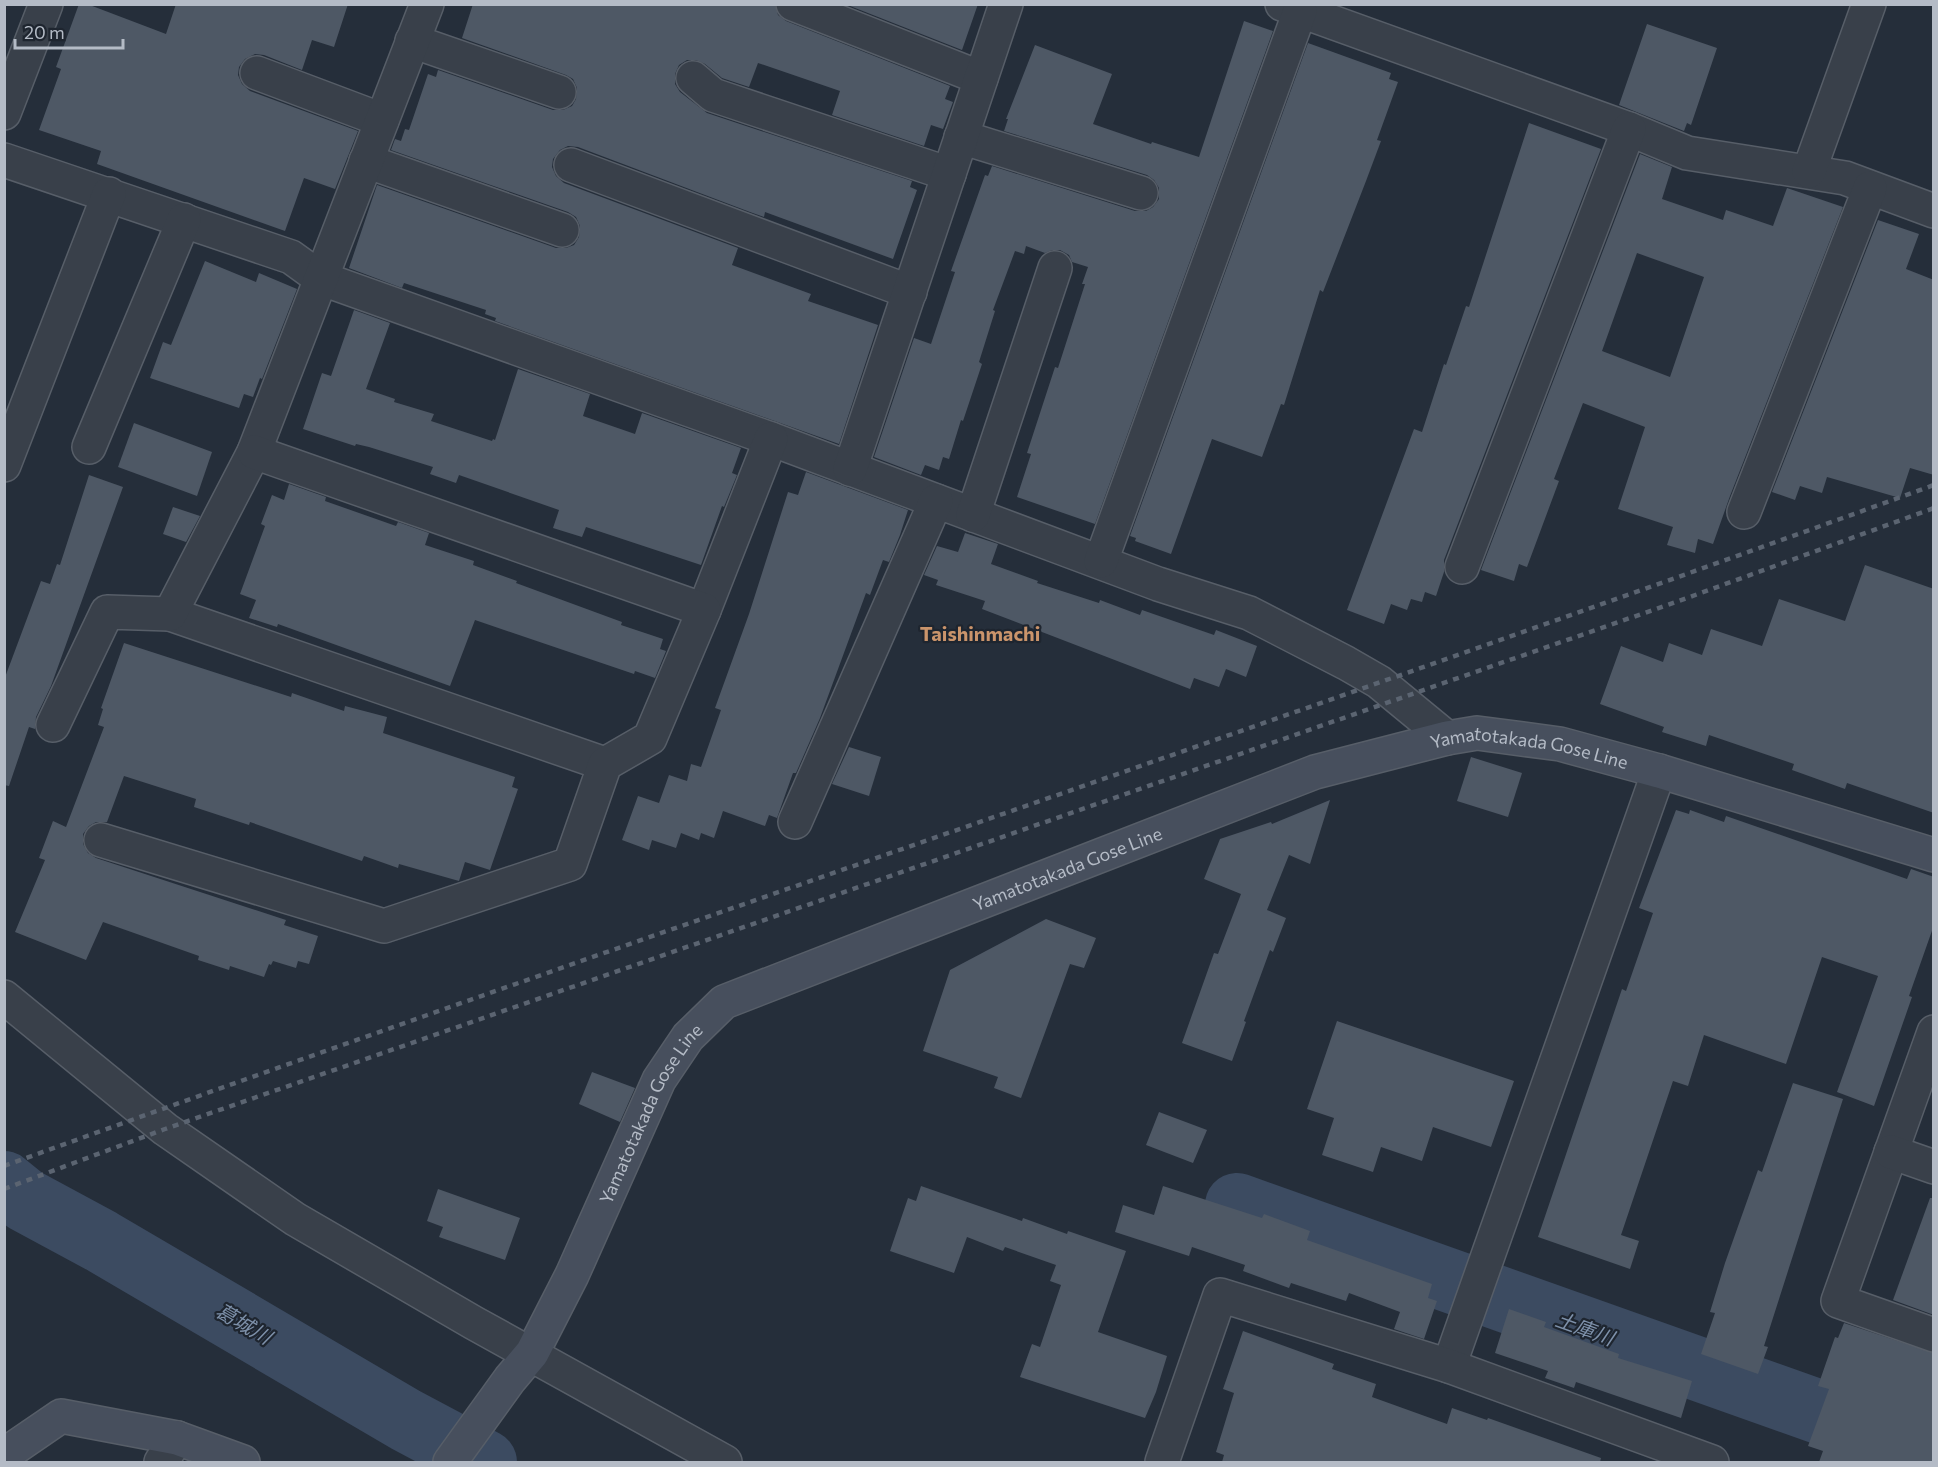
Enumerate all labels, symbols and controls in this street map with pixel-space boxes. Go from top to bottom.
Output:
scale bar [15,12,123,50]
text: 20 m [24,21,65,43]
district label: Taishinmachi [920,621,1040,645]
street label: Yamatotakada Gose Line [1428,722,1631,773]
street label: Yamatotakada Gose Line [969,822,1165,915]
street label: Yamatotakada Gose Line [594,1019,707,1207]
water label: 葛城川 [212,1298,278,1349]
water label: 土庫川 [1553,1306,1619,1350]

